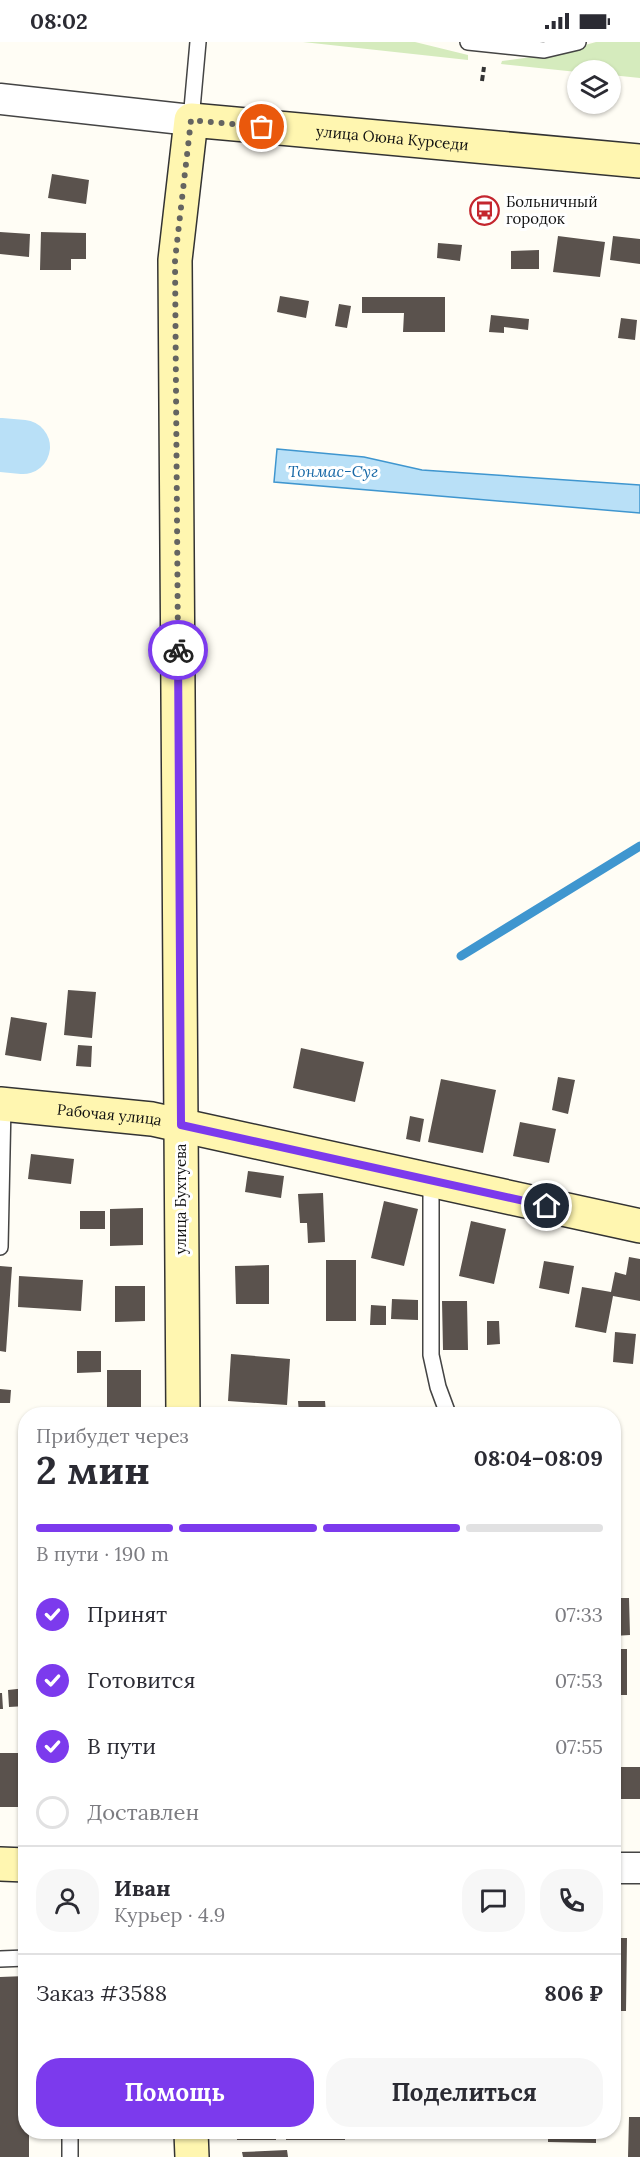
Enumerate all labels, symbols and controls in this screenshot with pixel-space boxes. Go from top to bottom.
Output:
text: 08:02 [30,7,88,35]
map controls [567,60,621,114]
button: layers [567,60,621,114]
pin [236,101,287,152]
icon: bag [245,110,278,143]
street label: улица Оюна Курседи [315,121,470,154]
place label: Больничный городок [506,192,598,228]
bus stop icon: Больничный городок [469,195,501,227]
water label: Тонмас-Суг [288,461,378,481]
courier [148,620,208,680]
icon: bike [162,634,195,667]
street label: Рабочая улица [56,1100,164,1130]
street label: улица Бухтуева [171,1143,190,1255]
pin [521,1180,572,1231]
icon: home [530,1189,563,1222]
text: Прибудет через [36,1423,189,1448]
text: 08:04–08:09 [474,1444,603,1472]
text: 2 мин [36,1445,150,1495]
text: В пути · 190 m [36,1541,169,1566]
icon: check [36,1598,69,1631]
text: Принят [87,1600,167,1628]
text: 07:33 [555,1602,603,1627]
icon: check [36,1664,69,1697]
text: Готовится [87,1666,196,1694]
text: 07:53 [555,1668,603,1693]
icon: check [36,1730,69,1763]
text: В пути [87,1732,156,1760]
text: 07:55 [555,1734,603,1759]
text: Доставлен [87,1798,199,1826]
button: person [36,1869,99,1932]
button: chat [462,1869,525,1932]
button: phone [540,1869,603,1932]
text: Иван [114,1874,171,1902]
text: Курьер · 4.9 [114,1902,225,1927]
text: Заказ #3588 [36,1979,167,2007]
text: 806 ₽ [544,1979,603,2007]
button: Помощь [36,2058,314,2127]
button: Поделиться [326,2058,603,2127]

